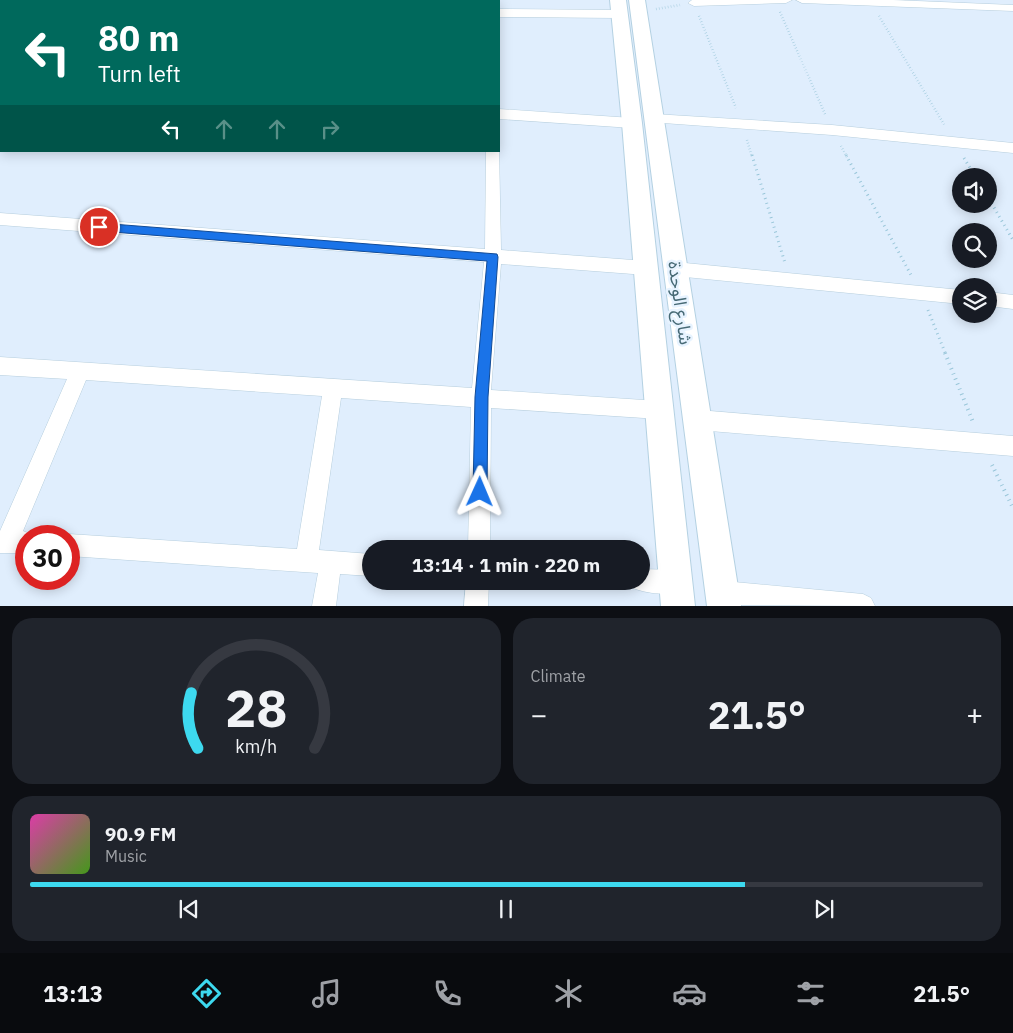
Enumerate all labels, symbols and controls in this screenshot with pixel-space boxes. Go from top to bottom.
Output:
text: 80 m [98,15,180,61]
icon: left [15,20,80,85]
text: Turn left [98,59,181,88]
icon: left [157,115,185,143]
icon: ahead [210,115,238,143]
icon: ahead [263,115,291,143]
icon: right [316,115,344,143]
map controls [952,168,997,323]
button: sound [952,168,997,213]
pin [78,206,120,248]
icon: arrive [85,213,113,241]
button: search [952,223,997,268]
street label: شارع الوحدة [660,260,698,347]
button: layers [952,278,997,323]
position arrow [453,465,505,517]
speed limit sign: 30 [15,525,80,590]
text: 13:14 · 1 min · 220 m [412,553,600,577]
text: Climate [531,666,586,686]
text: 28 [225,674,287,741]
text: 21.5° [708,690,806,739]
text: − [531,696,547,733]
text: + [966,696,983,733]
text: km/h [235,735,277,758]
text: 90.9 FM [105,822,176,846]
text: Music [105,846,147,866]
icon: previous [175,895,203,923]
icon: pause [492,895,520,923]
icon: next [810,895,838,923]
icon: directions [189,976,224,1011]
icon: music [309,976,344,1011]
icon: phone [430,976,465,1011]
icon: climate [551,976,586,1011]
icon: car [672,976,707,1011]
icon: filters [793,976,828,1011]
text: 13:13 [43,979,103,1008]
text: 21.5° [913,979,970,1008]

